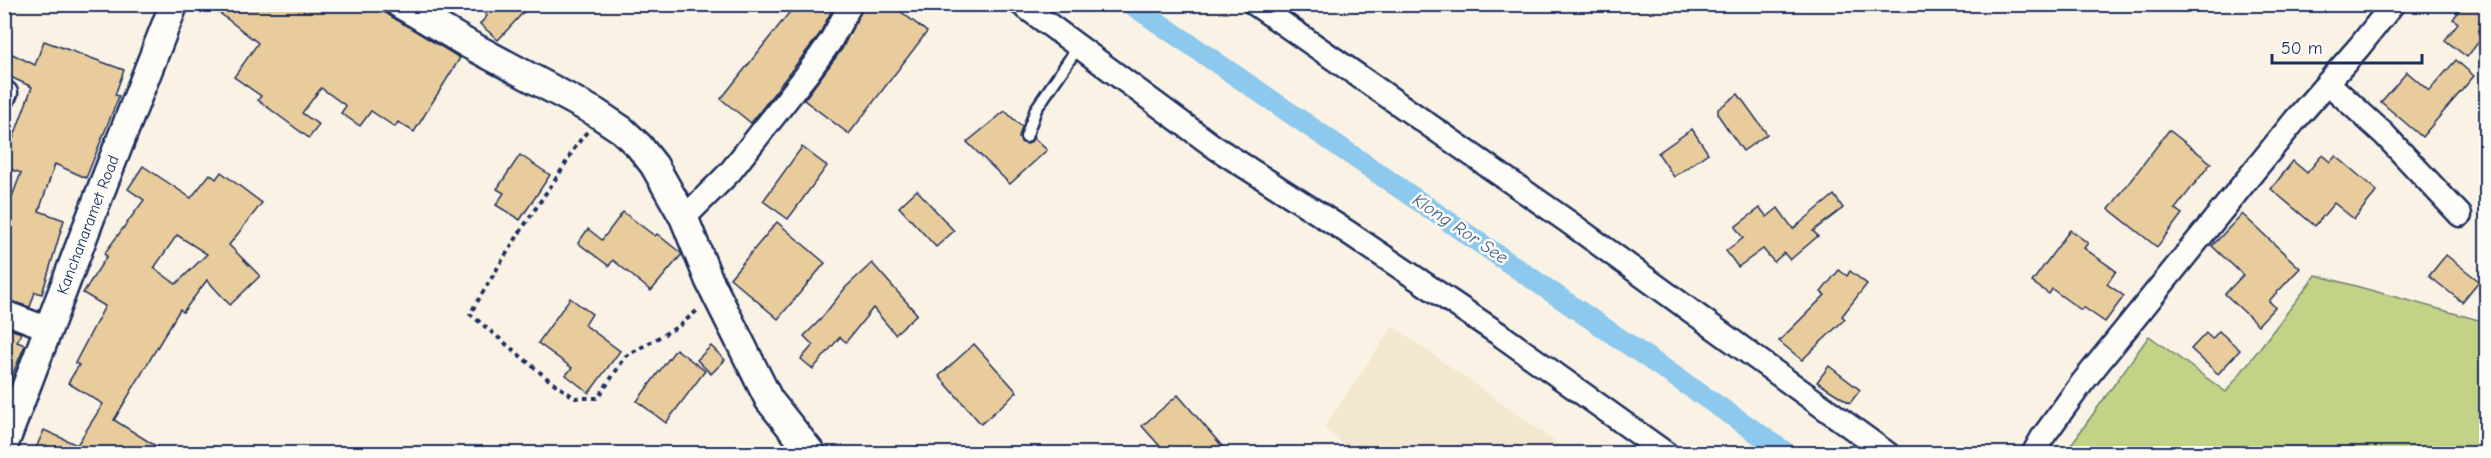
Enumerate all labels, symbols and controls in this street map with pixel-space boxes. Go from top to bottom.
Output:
scale bar [2272,27,2422,65]
text: 50 m [2281,38,2323,59]
street label: Kanchanaramet Road [53,153,123,297]
water label: Klong Ror See [1408,189,1512,269]

